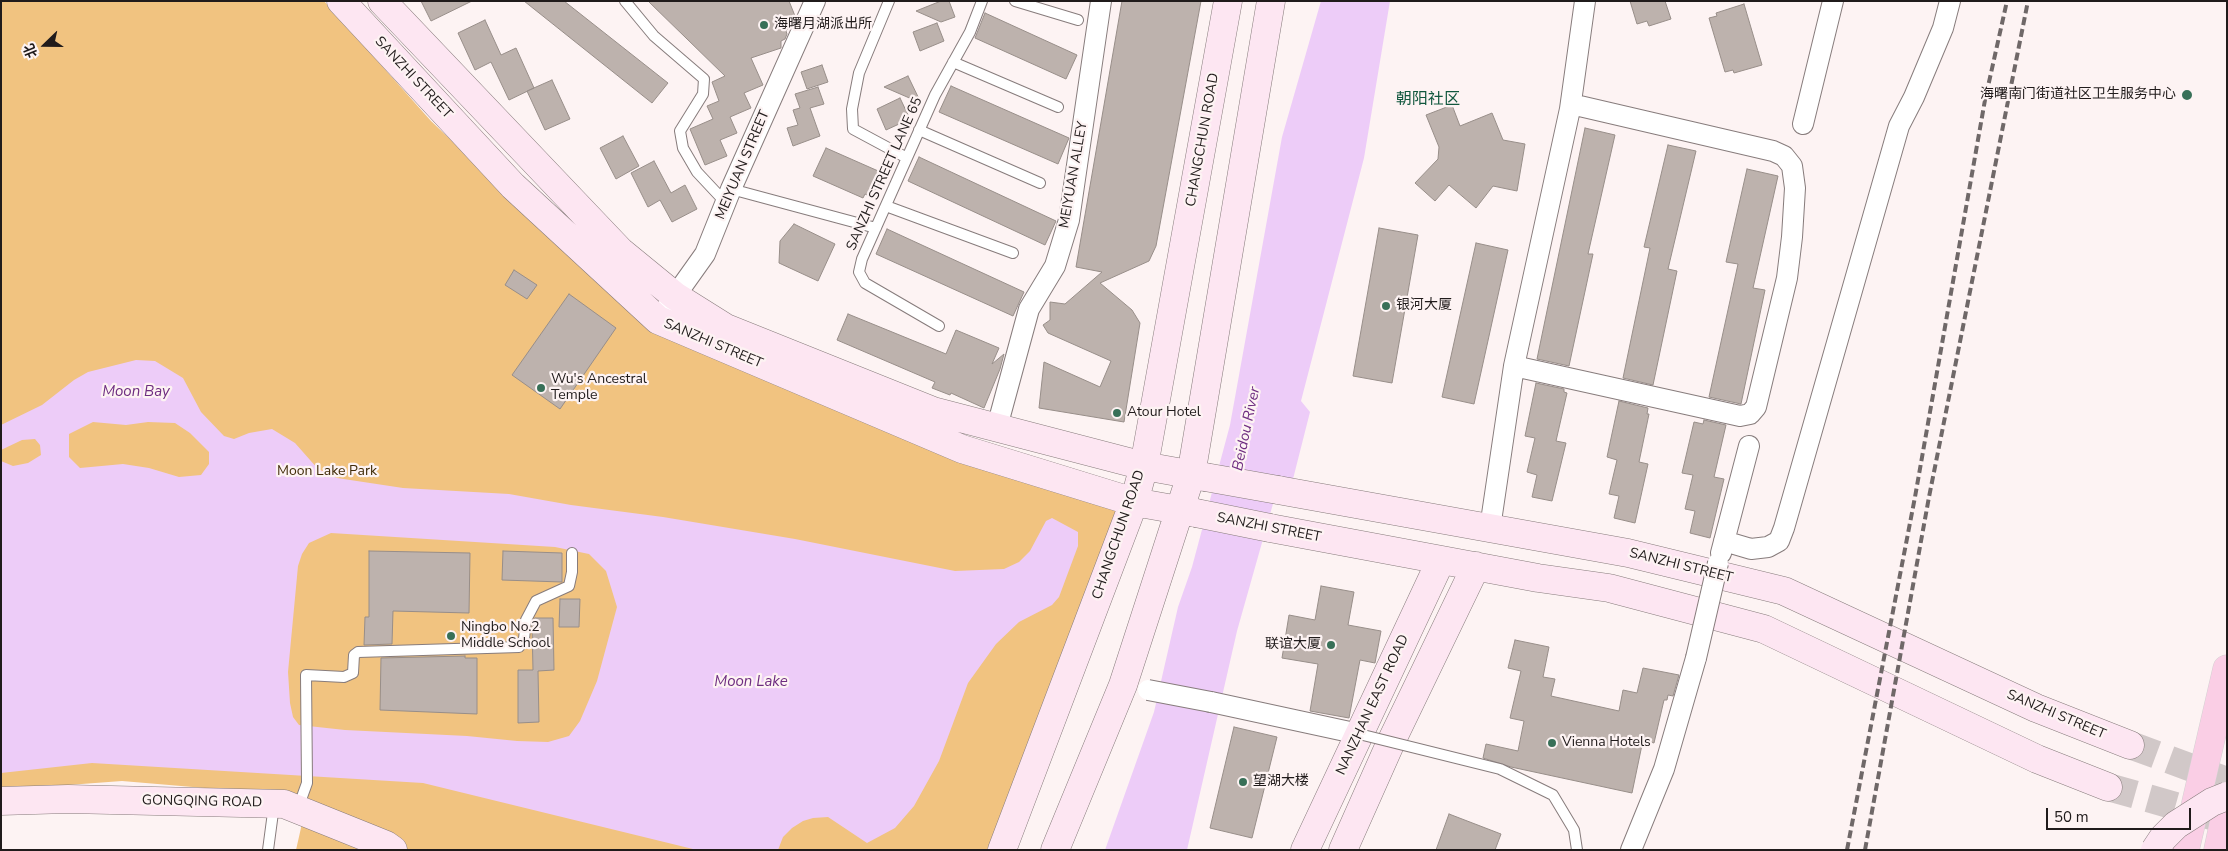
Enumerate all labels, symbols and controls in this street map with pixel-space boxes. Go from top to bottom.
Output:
place label: 海曙月湖派出所 [774,17,872,33]
marker: 海曙月湖派出所 [758,19,770,31]
north arrow [20,20,70,70]
street label: SANZHI STREET [371,34,455,122]
text: 北 [19,41,42,61]
street label: CHANGCHUN ROAD [1183,72,1223,208]
place label: 海曙南门街道社区卫生服务中心 [1980,87,2176,103]
marker: 海曙南门街道社区卫生服务中心 [2180,88,2194,102]
district label: 朝阳社区 [1396,90,1460,110]
street label: SANZHI STREET LANE 65 [844,95,926,253]
street label: MEIYUAN STREET [712,108,774,222]
street label: MEIYUAN ALLEY [1056,120,1092,230]
place label: 银河大厦 [1396,298,1452,314]
marker: 银河大厦 [1380,300,1392,312]
street label: SANZHI STREET [661,316,765,372]
place label: Wu's Ancestral Temple [551,372,647,404]
marker: Wu's Ancestral Temple [535,382,547,394]
water label: Moon Bay [102,383,170,401]
water label: Beidou River [1229,385,1265,473]
place label: Atour Hotel [1127,405,1201,421]
marker: Atour Hotel [1111,407,1123,419]
park label: Moon Lake Park [277,464,377,480]
street label: CHANGCHUN ROAD [1089,468,1149,602]
street label: SANZHI STREET [1215,510,1323,546]
street label: SANZHI STREET [1628,545,1734,587]
place label: Ningbo No.2 Middle School [461,620,550,652]
marker: Ningbo No.2 Middle School [445,630,457,642]
street label: NANZHAN EAST ROAD [1333,632,1413,778]
place label: 联谊大厦 [1265,637,1321,653]
marker: 联谊大厦 [1325,639,1337,651]
water label: Moon Lake [714,673,788,691]
street label: SANZHI STREET [2004,687,2108,743]
place label: Vienna Hotels [1562,735,1651,751]
marker: Vienna Hotels [1546,737,1558,749]
place label: 望湖大楼 [1253,774,1309,790]
marker: 望湖大楼 [1237,776,1249,788]
street label: GONGQING ROAD [142,793,262,811]
scale bar [2048,798,2193,830]
text: 50 m [2054,807,2089,827]

